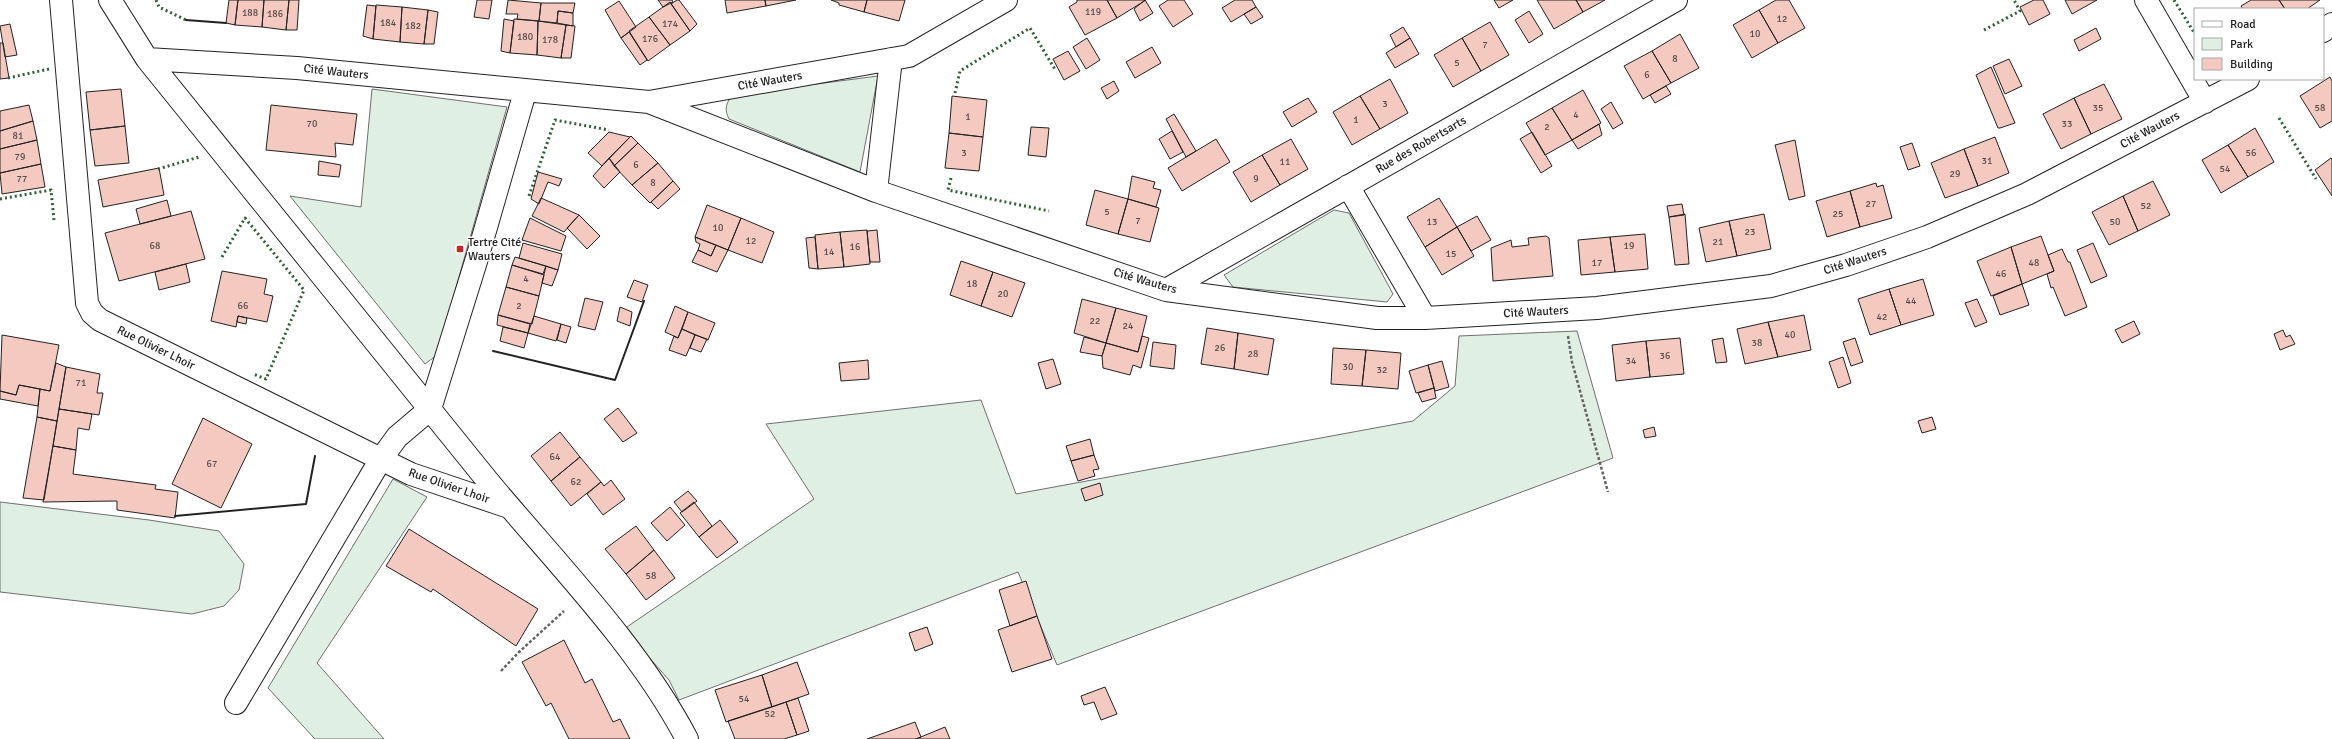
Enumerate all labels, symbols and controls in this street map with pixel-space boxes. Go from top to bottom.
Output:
house number: 119 [1085,6,1101,18]
house number: 188 [242,7,258,19]
house number: 186 [267,8,283,20]
legend [2194,8,2324,80]
house number: 12 [1777,13,1787,25]
house number: 184 [380,17,397,29]
text: Road [2230,17,2256,32]
house number: 174 [662,18,679,30]
house number: 182 [405,20,421,32]
house number: 10 [1750,28,1760,40]
house number: 180 [517,31,533,43]
house number: 176 [642,33,658,45]
house number: 178 [542,34,558,46]
text: Park [2230,37,2253,52]
house number: 7 [1482,39,1488,51]
house number: 8 [1672,53,1678,65]
house number: 5 [1454,57,1460,69]
text: Building [2230,57,2273,72]
street label: Cité Wauters [303,61,369,83]
street label: Cité Wauters [737,68,803,94]
house number: 6 [1644,69,1650,81]
house number: 3 [1382,98,1388,110]
house number: 35 [2093,102,2103,114]
house number: 58 [2315,102,2325,114]
street label: Cité Wauters [2118,108,2182,152]
house number: 4 [1573,109,1579,121]
house number: 1 [965,111,971,123]
street label: Rue des Robertsarts [1373,113,1469,177]
house number: 1 [1353,114,1359,126]
house number: 70 [307,118,317,130]
house number: 33 [2062,118,2072,130]
house number: 2 [1544,121,1550,133]
house number: 81 [13,130,23,142]
house number: 3 [961,147,967,159]
house number: 56 [2246,147,2256,159]
house number: 79 [15,151,25,163]
house number: 31 [1982,155,1992,167]
house number: 11 [1280,156,1290,168]
house number: 6 [633,159,639,171]
house number: 54 [2220,163,2231,175]
house number: 29 [1950,168,1960,180]
house number: 77 [17,173,27,185]
house number: 9 [1253,173,1259,185]
house number: 8 [650,177,656,189]
house number: 27 [1866,198,1876,210]
house number: 52 [2141,200,2151,212]
house number: 5 [1104,206,1110,218]
house number: 25 [1833,208,1843,220]
house number: 7 [1135,215,1141,227]
house number: 13 [1427,216,1437,228]
house number: 50 [2110,216,2120,228]
house number: 10 [713,222,723,234]
house number: 23 [1745,226,1755,238]
place label: Tertre Cité Wauters [468,235,521,264]
house number: 12 [746,235,756,247]
house number: 21 [1713,236,1723,248]
house number: 68 [150,240,160,252]
house number: 19 [1624,240,1634,252]
house number: 16 [850,241,860,253]
marker: Tertre Cité Wauters [455,244,465,254]
street label: Cité Wauters [1822,244,1888,278]
house number: 14 [824,246,835,258]
house number: 15 [1446,248,1456,260]
house number: 17 [1592,257,1602,269]
house number: 48 [2029,257,2039,269]
street label: Cité Wauters [1112,265,1178,297]
house number: 46 [1996,268,2006,280]
house number: 4 [523,273,529,285]
house number: 18 [967,278,977,290]
house number: 20 [998,288,1008,300]
house number: 44 [1906,295,1917,307]
house number: 66 [238,300,248,312]
house number: 2 [516,300,522,312]
street label: Cité Wauters [1503,303,1569,321]
house number: 42 [1877,311,1887,323]
house number: 22 [1090,315,1100,327]
house number: 24 [1123,320,1134,332]
street label: Rue Olivier Lhoir [115,323,198,374]
house number: 40 [1785,329,1795,341]
house number: 38 [1752,337,1762,349]
house number: 26 [1215,342,1225,354]
house number: 28 [1248,348,1258,360]
house number: 36 [1660,350,1670,362]
house number: 34 [1626,355,1637,367]
house number: 30 [1343,361,1353,373]
house number: 32 [1377,364,1387,376]
house number: 71 [76,377,86,389]
house number: 64 [550,451,561,463]
house number: 67 [207,458,217,470]
street label: Rue Olivier Lhoir [406,465,492,507]
house number: 62 [571,476,581,488]
house number: 58 [646,570,656,582]
house number: 54 [739,693,750,705]
house number: 52 [765,708,775,720]

